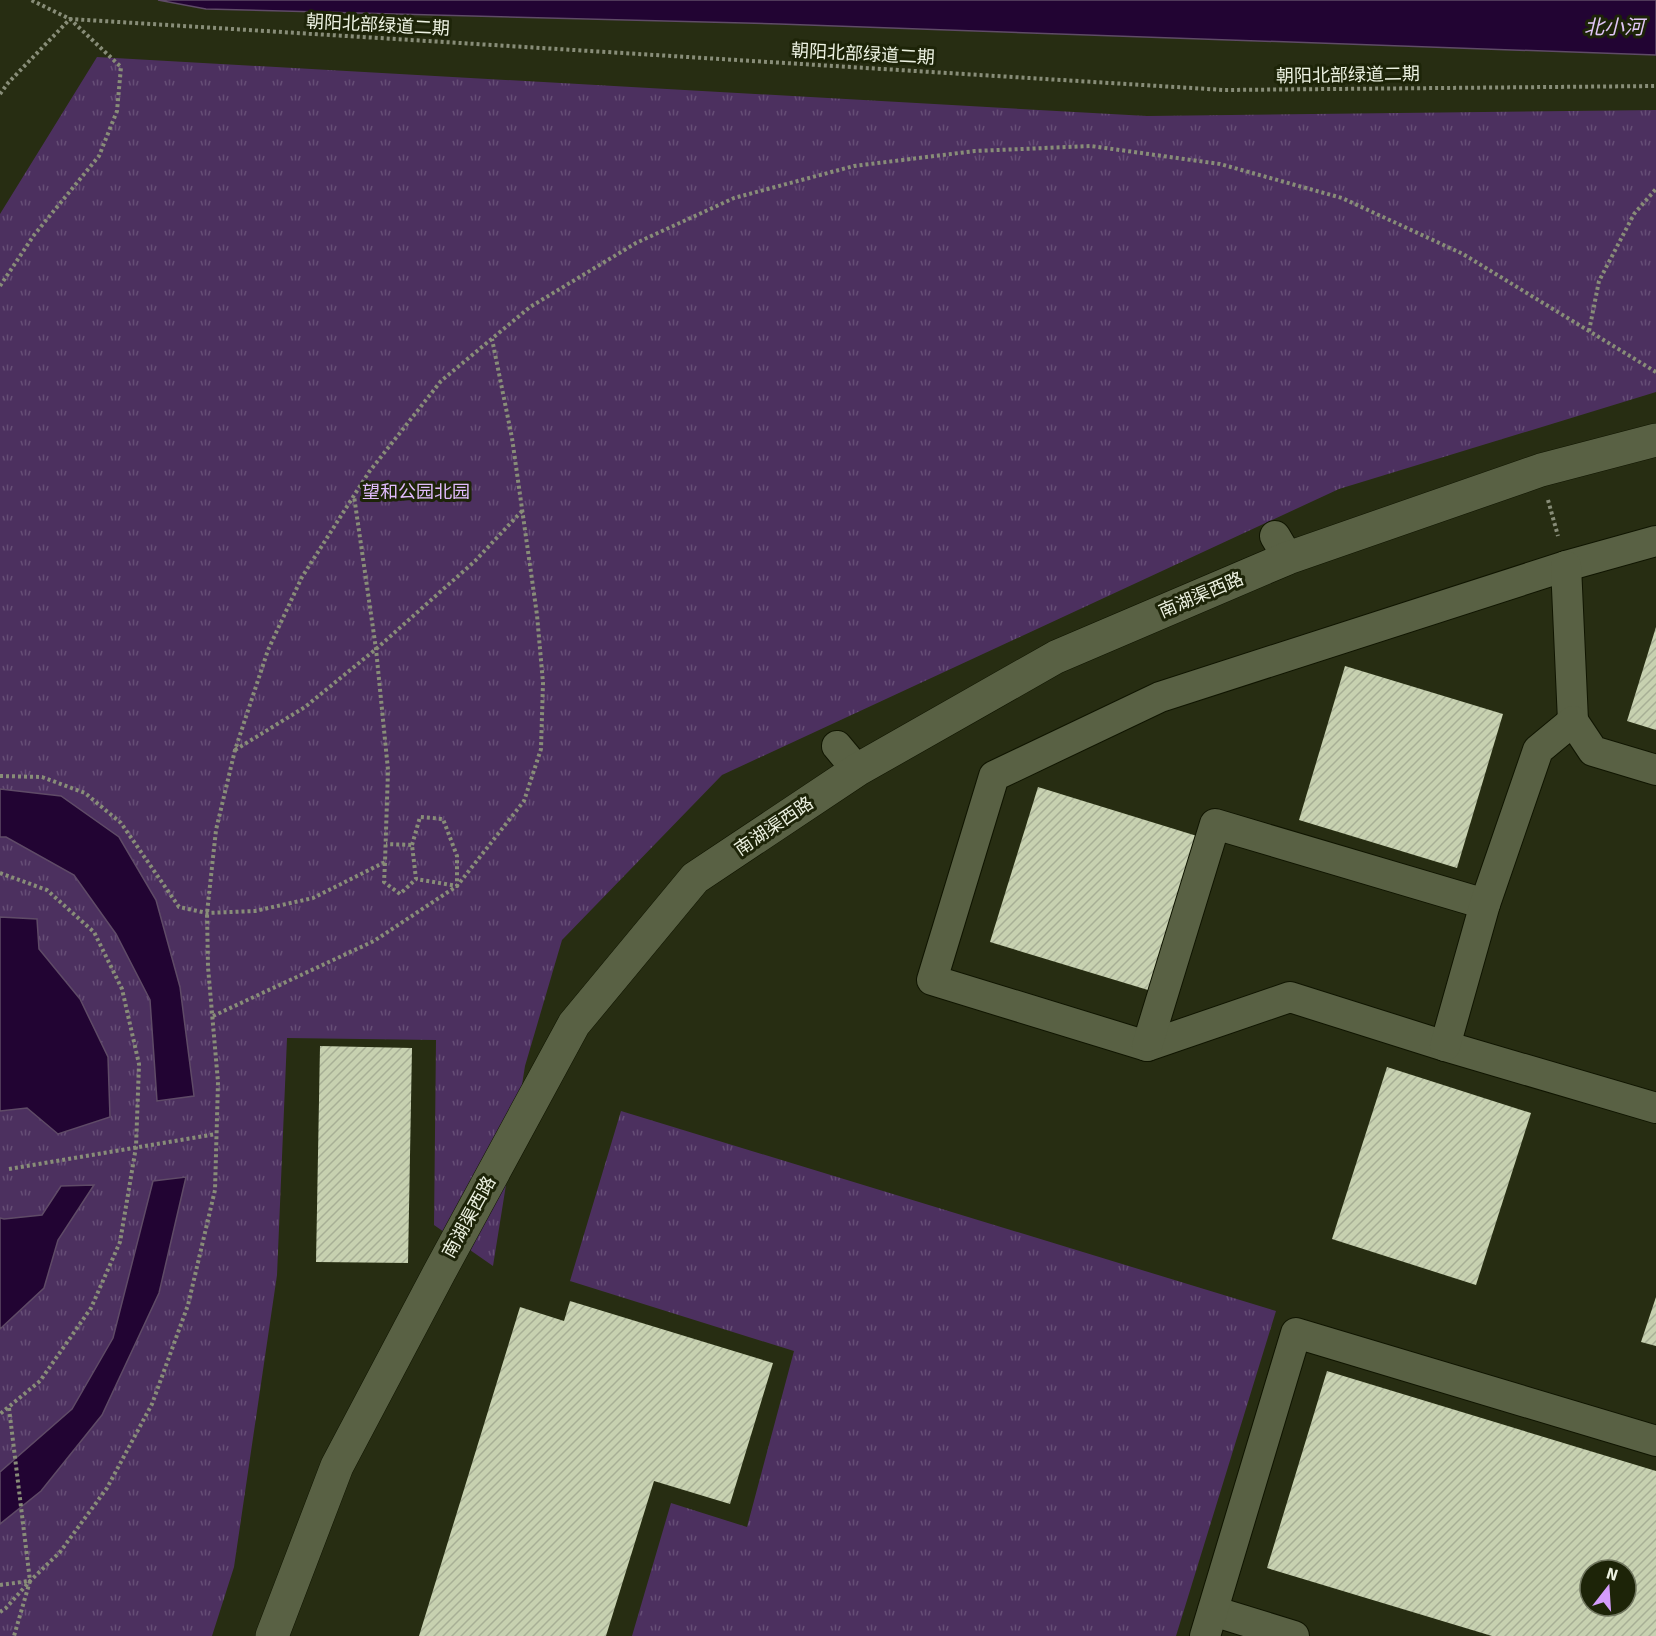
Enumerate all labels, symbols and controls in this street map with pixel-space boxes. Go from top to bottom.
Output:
street label: 朝阳北部绿道二期 [306,10,450,40]
water label: 北小河 [1584,15,1648,40]
street label: 朝阳北部绿道二期 [791,39,935,69]
street label: 朝阳北部绿道二期 [1276,63,1420,87]
park label: 望和公园北园 [362,481,470,503]
street label: 南湖渠西路 [1155,567,1247,623]
street label: 南湖渠西路 [731,792,817,860]
street label: 南湖渠西路 [438,1172,500,1262]
north arrow [1578,1558,1638,1618]
text: N [1604,1563,1620,1586]

